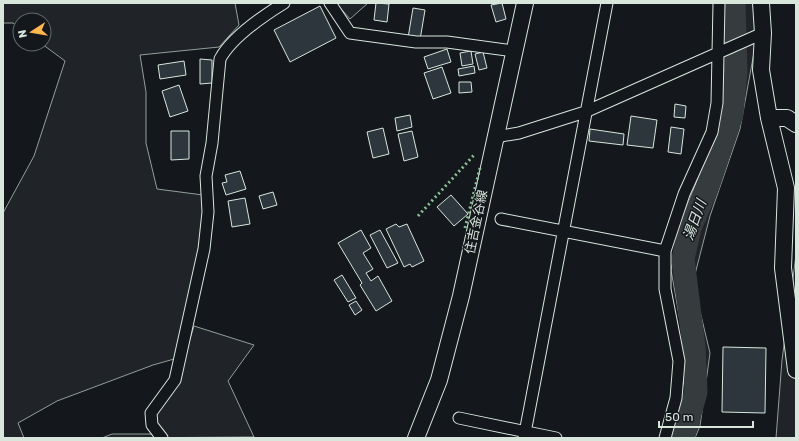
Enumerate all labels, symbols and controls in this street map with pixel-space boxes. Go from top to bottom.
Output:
north arrow [12,12,52,52]
text: N [16,29,30,39]
street label: 住吉金谷線 [462,189,490,255]
water label: 湯日川 [680,195,711,243]
scale bar [659,403,753,429]
text: 50 m [665,410,693,424]

